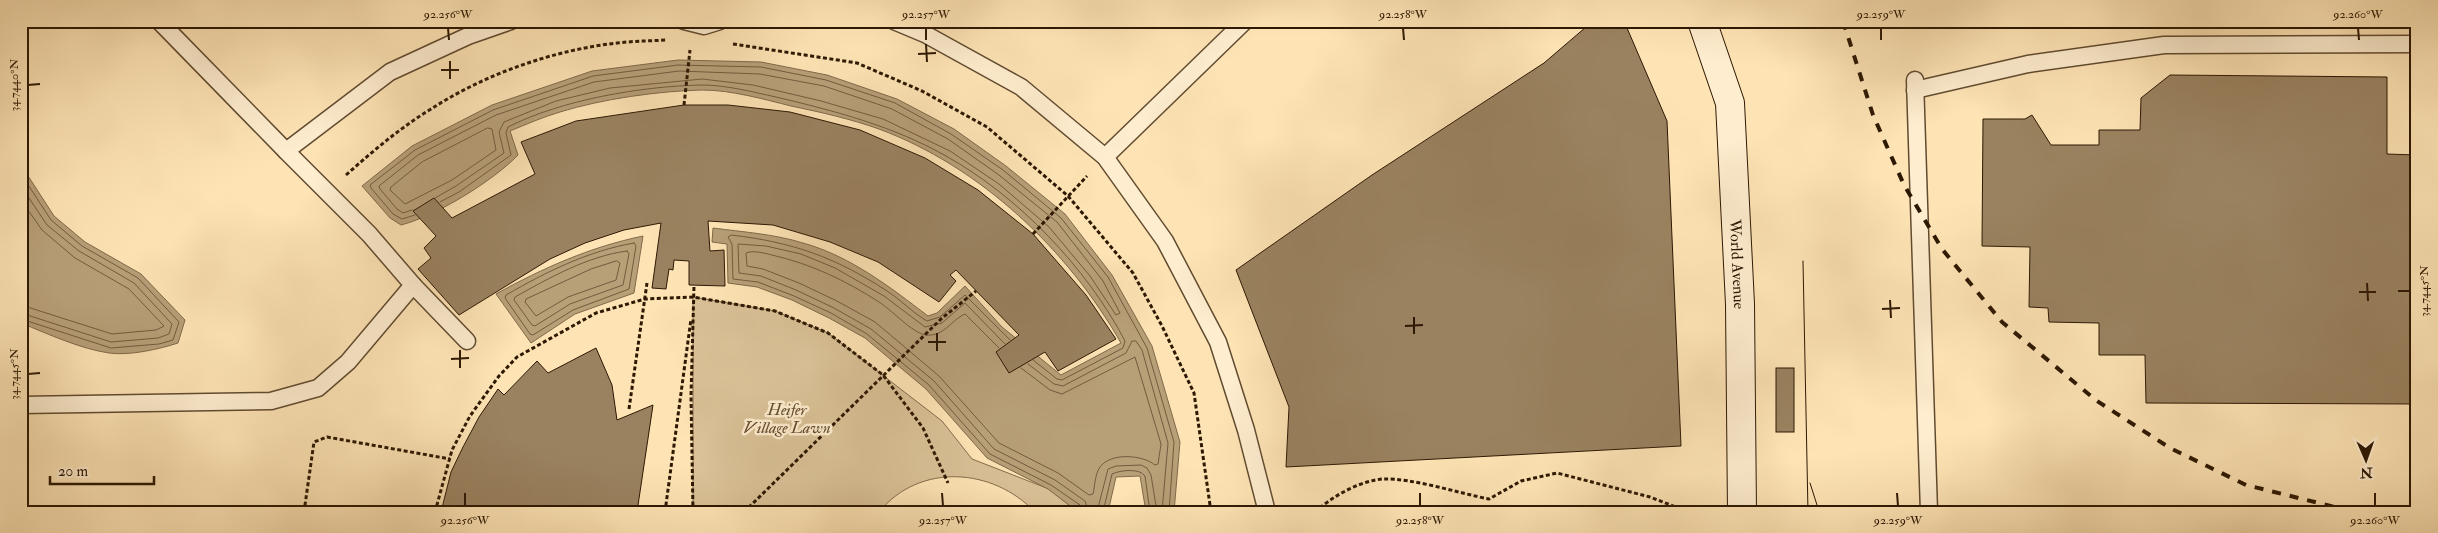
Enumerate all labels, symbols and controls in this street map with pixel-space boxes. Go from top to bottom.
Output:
text: 92.256°W [423,7,473,22]
text: 92.257°W [901,7,951,22]
text: 92.258°W [1378,7,1428,22]
text: 92.259°W [1856,7,1906,22]
text: 92.260°W [2332,7,2383,22]
text: 34.7440°N [7,59,22,111]
street label: World Avenue [1725,218,1749,310]
text: 34.7445°N [2417,265,2432,317]
text: 34.7445°N [7,348,22,400]
park label: Heifer Village Lawn [744,400,830,438]
north arrow [2340,436,2390,486]
scale bar [50,453,154,485]
text: 20 m [58,462,88,481]
text: N [2359,464,2374,481]
text: 92.256°W [440,513,490,528]
text: 92.257°W [918,513,968,528]
text: 92.258°W [1395,513,1445,528]
text: 92.259°W [1873,513,1923,528]
text: 92.260°W [2349,513,2400,528]

